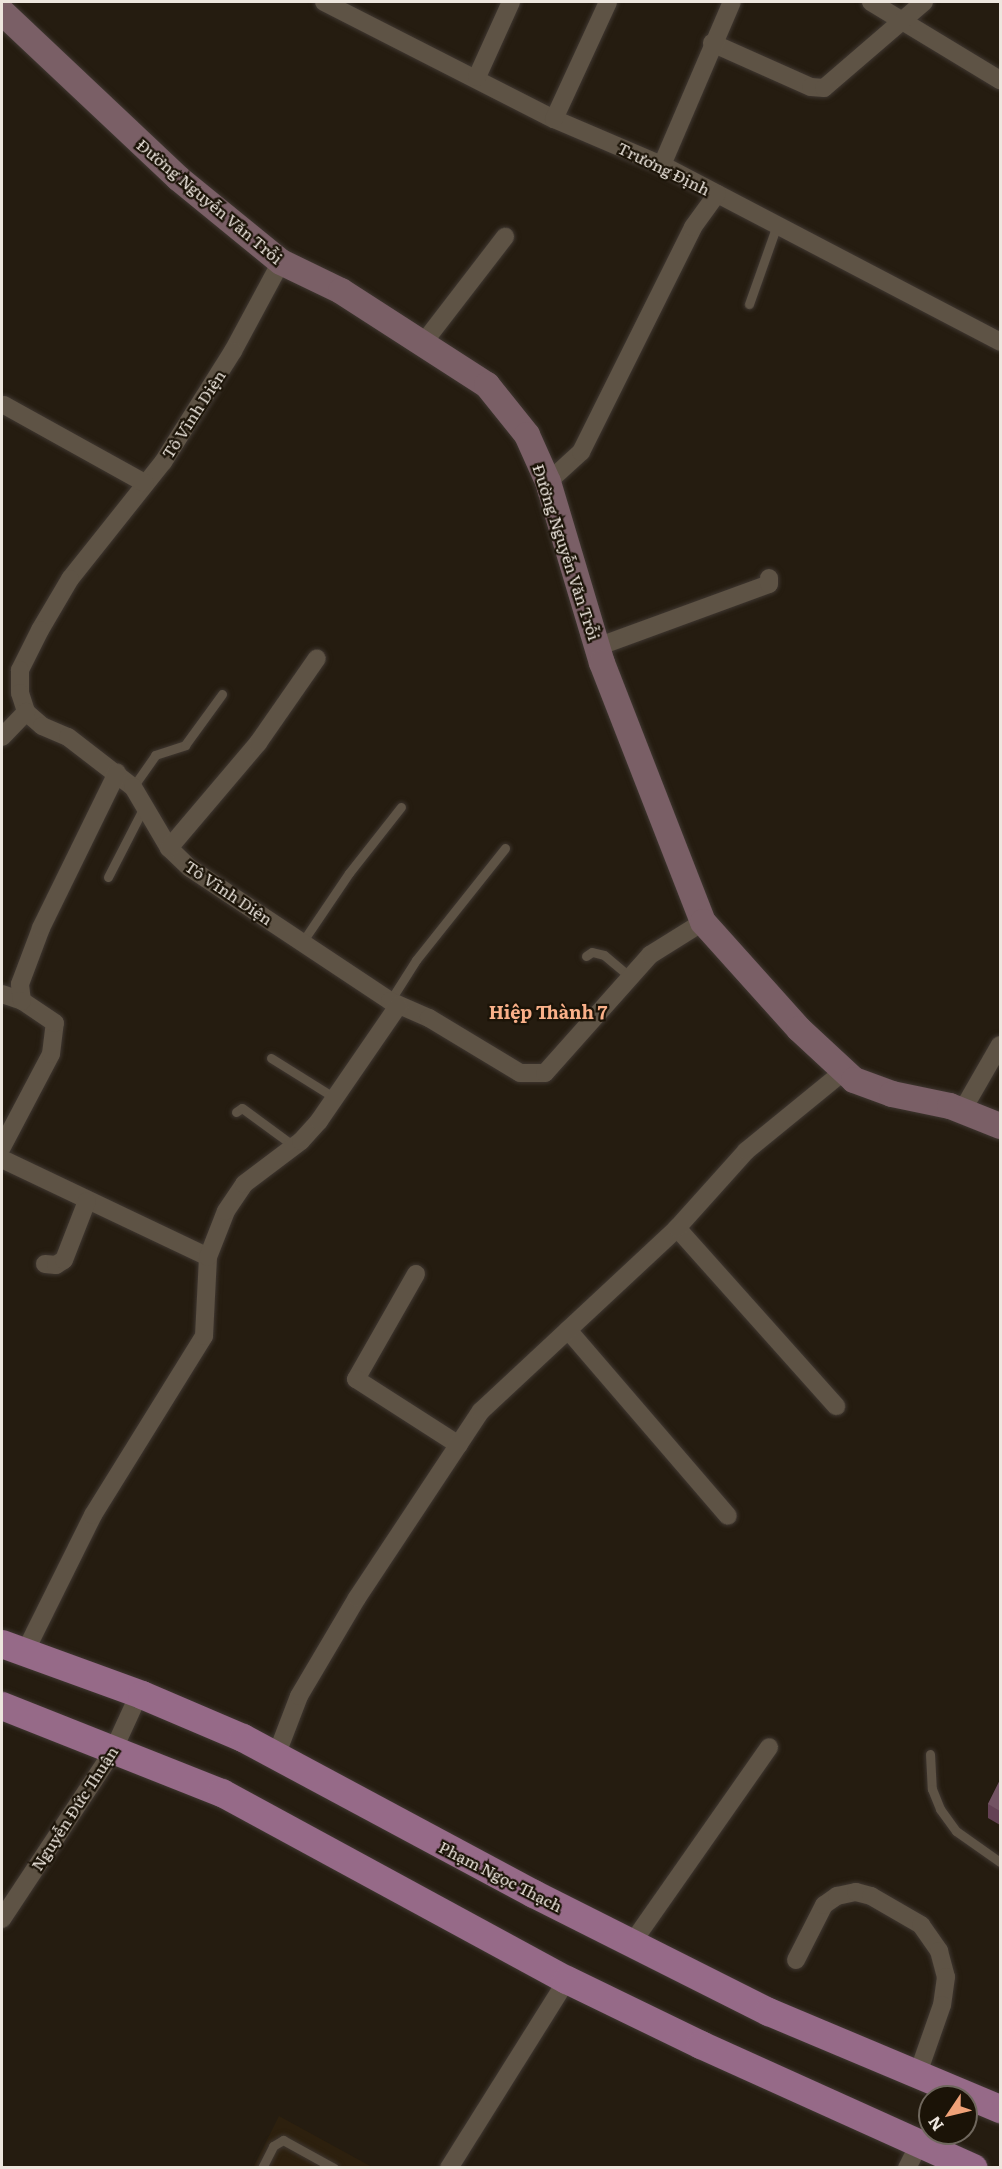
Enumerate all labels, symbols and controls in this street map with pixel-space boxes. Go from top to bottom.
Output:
street label: Đường Nguyễn Văn Trỗi [133,134,287,268]
street label: Trương Định [615,137,713,199]
street label: Tô Vĩnh Diện [157,366,229,462]
street label: Đường Nguyễn Văn Trỗi [529,462,605,642]
street label: Tô Vĩnh Diện [182,856,276,928]
district label: Hiệp Thành 7 [489,1001,607,1023]
street label: Nguyễn Đức Thuận [27,1742,121,1874]
street label: Phạm Ngọc Thạch [436,1837,566,1915]
north arrow [918,2085,978,2145]
text: N [921,2112,949,2137]

